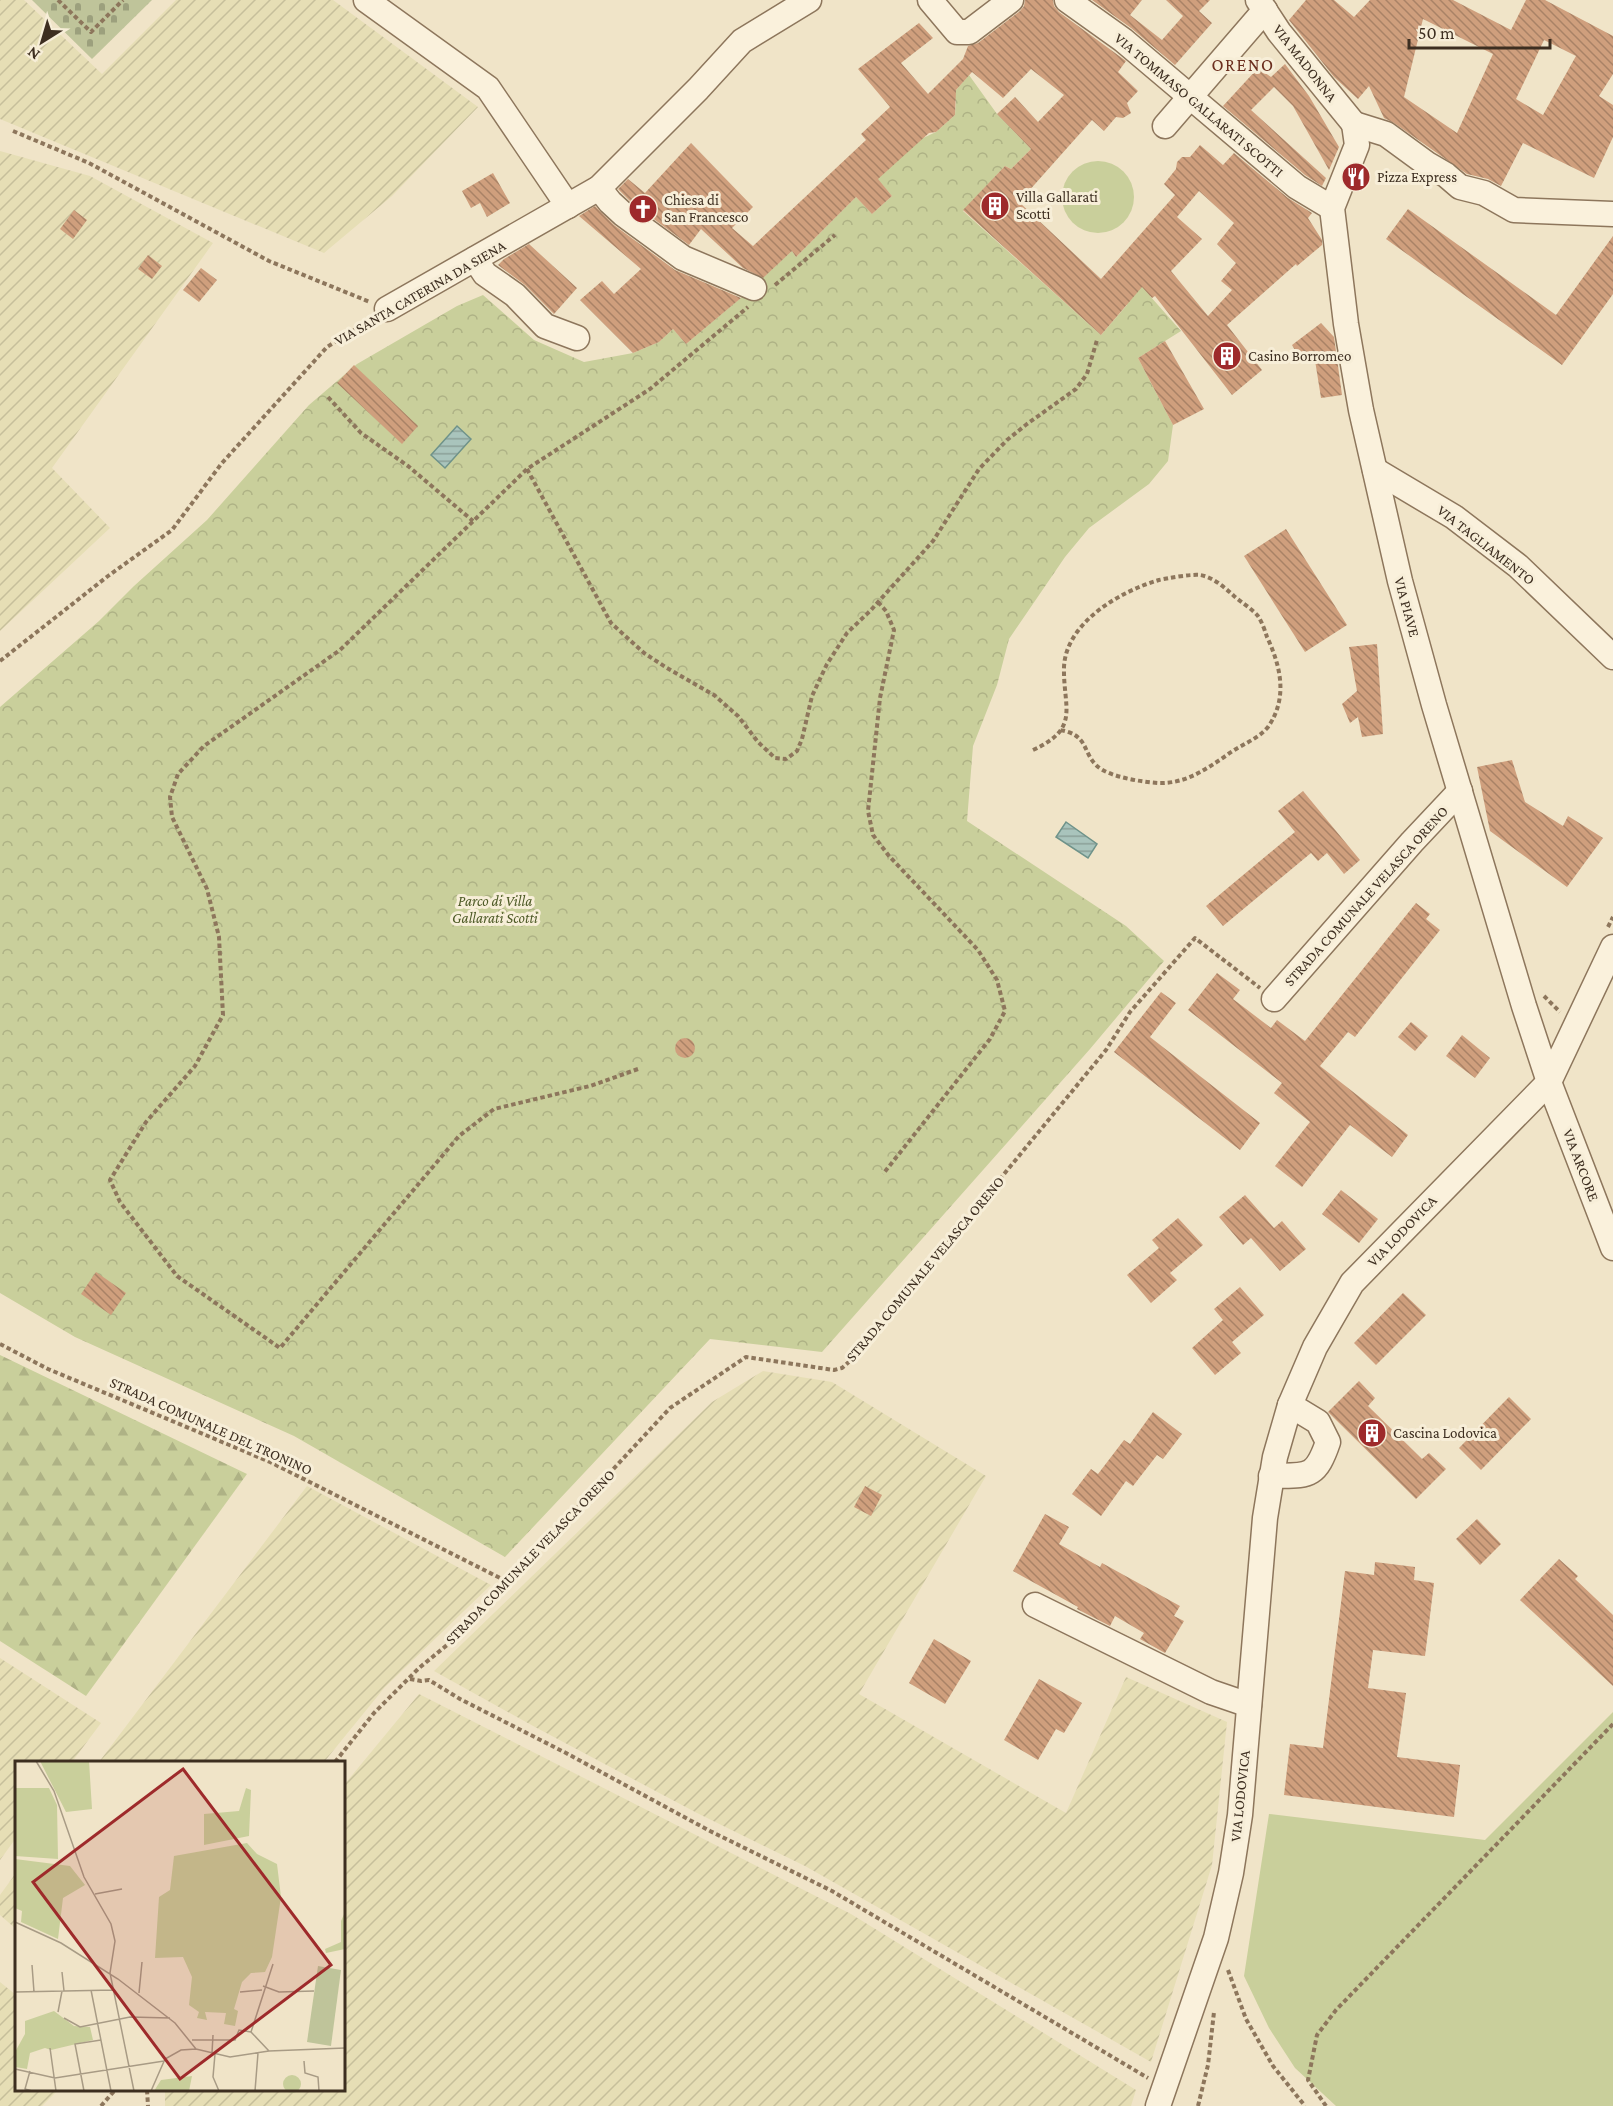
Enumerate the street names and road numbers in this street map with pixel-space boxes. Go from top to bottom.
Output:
street label: VIA MADONNA [1270,21,1340,105]
street label: VIA TOMMASO GALLARATI SCOTTI [1111,30,1287,180]
street label: VIA SANTA CATERINA DA SIENA [331,237,509,349]
street label: VIA TAGLIAMENTO [1434,502,1538,588]
street label: VIA PIAVE [1391,575,1423,639]
street label: STRADA COMUNALE VELASCA ORENO [1281,803,1451,989]
street label: VIA ARCORE [1560,1126,1602,1204]
street label: STRADA COMUNALE VELASCA ORENO [843,1173,1007,1365]
street label: VIA LODOVICA [1364,1192,1440,1270]
street label: STRADA COMUNALE DEL TRONINO [107,1374,315,1478]
street label: STRADA COMUNALE VELASCA ORENO [442,1466,618,1648]
street label: VIA LODOVICA [1227,1749,1253,1843]

